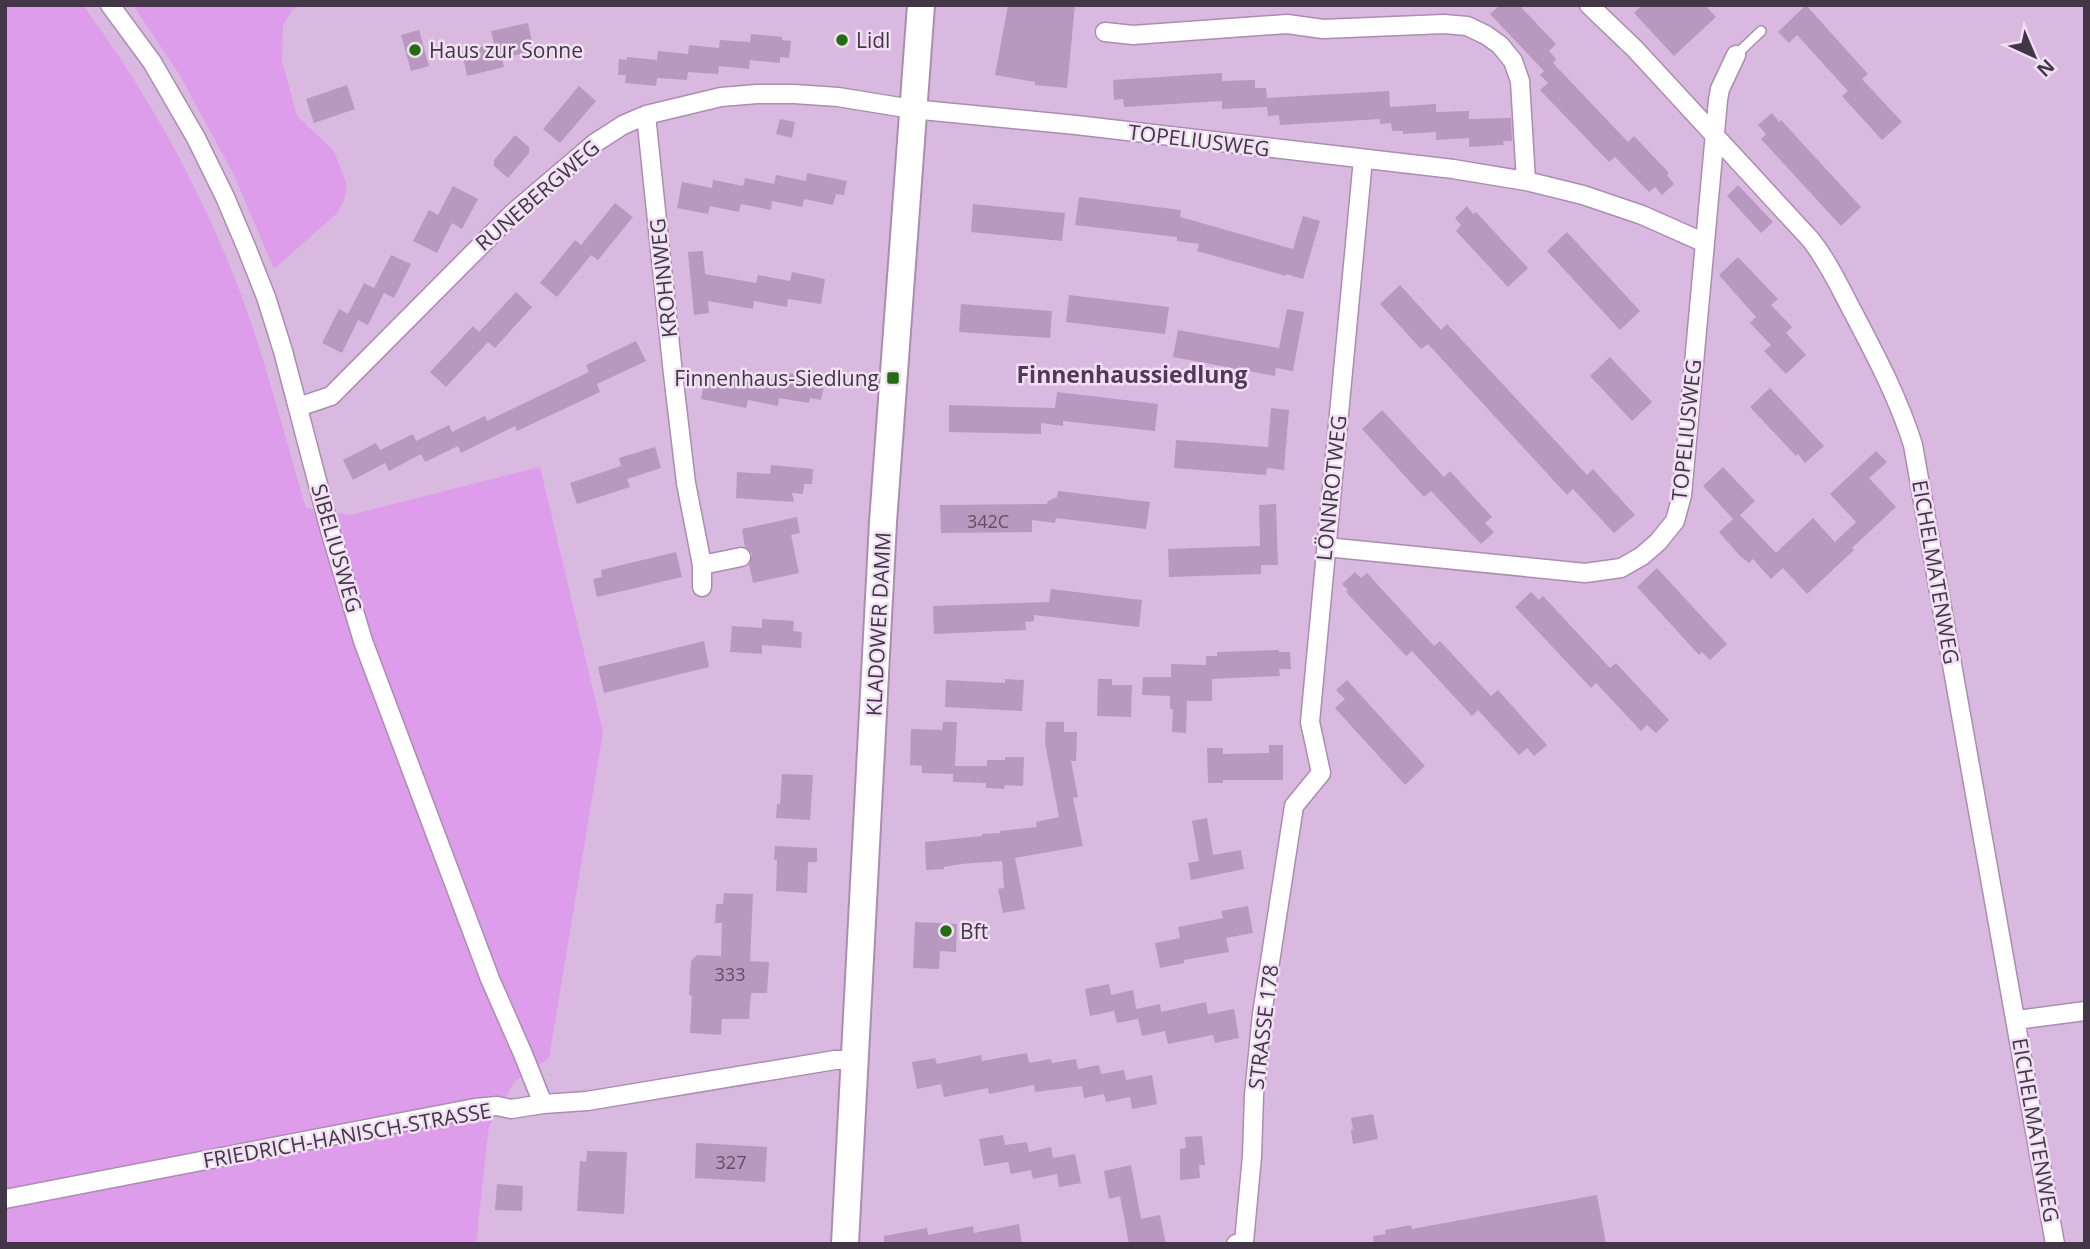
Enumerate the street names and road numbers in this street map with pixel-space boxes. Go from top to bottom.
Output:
street label: TOPELIUSWEG [1127,117,1271,163]
street label: RUNEBERGWEG [469,133,605,257]
street label: KROHNWEG [643,217,683,339]
street label: TOPELIUSWEG [1665,358,1707,502]
street label: LÖNNROTWEG [1309,414,1353,562]
street label: EICHELMATENWEG [1906,478,1966,666]
street label: SIBELIUSWEG [305,480,369,616]
street label: KLADOWER DAMM [859,531,897,717]
street label: STRASSE 178 [1241,963,1285,1091]
street label: EICHELMATENWEG [2006,1036,2066,1224]
street label: FRIEDRICH-HANISCH-STRASSE [201,1096,493,1174]

